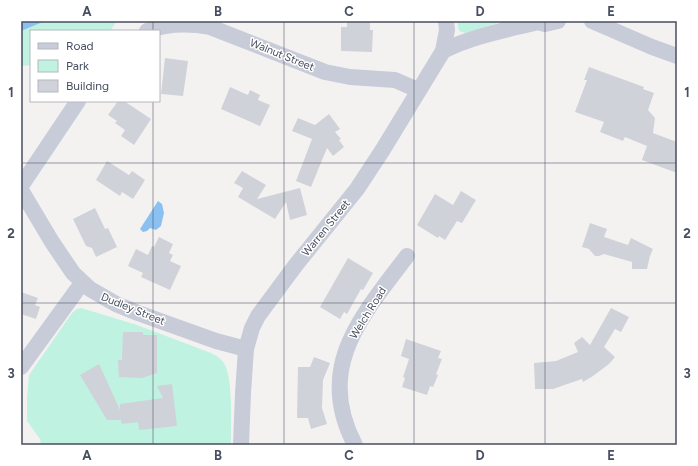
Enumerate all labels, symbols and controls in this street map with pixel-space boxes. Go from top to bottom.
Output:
text: A [82,4,92,19]
text: B [214,4,222,19]
text: C [344,4,354,19]
text: D [475,4,485,19]
text: E [607,4,615,19]
legend [30,30,160,102]
street label: Walnut Street [248,36,316,74]
text: Road [66,39,94,53]
text: Park [66,59,89,73]
text: Building [66,79,109,93]
text: 1 [8,85,14,100]
text: 1 [684,85,690,100]
street label: Warren Street [299,197,353,259]
text: 2 [7,226,15,241]
text: 2 [683,226,691,241]
street label: Welch Road [347,285,389,341]
street label: Dudley Street [99,290,167,328]
text: 3 [7,366,15,381]
text: 3 [683,366,691,381]
text: A [82,448,92,463]
text: B [214,448,222,463]
text: C [344,448,354,463]
text: D [475,448,485,463]
text: E [607,448,615,463]

